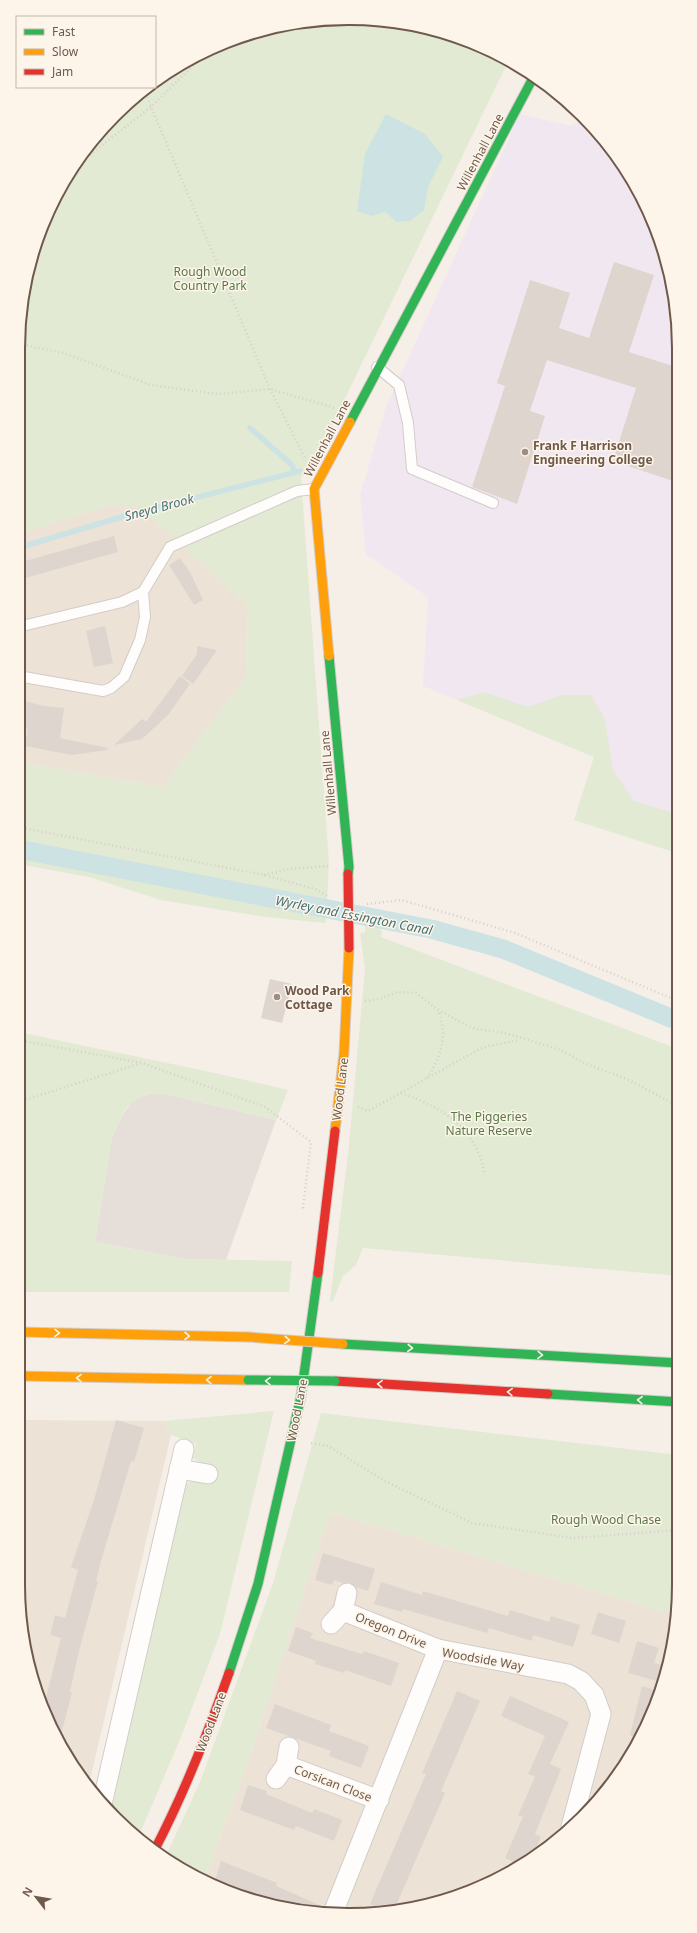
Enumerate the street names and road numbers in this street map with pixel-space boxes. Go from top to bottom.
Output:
street label: Willenhall Lane [452,110,508,194]
street label: Willenhall Lane [299,396,355,480]
street label: Willenhall Lane [316,730,340,816]
street label: Wood Lane [328,1056,352,1121]
street label: Wood Lane [283,1377,311,1443]
street label: Oregon Drive [353,1608,429,1652]
street label: Woodside Way [441,1643,526,1675]
street label: Wood Lane [192,1689,230,1755]
street label: Corsican Close [292,1760,375,1806]

